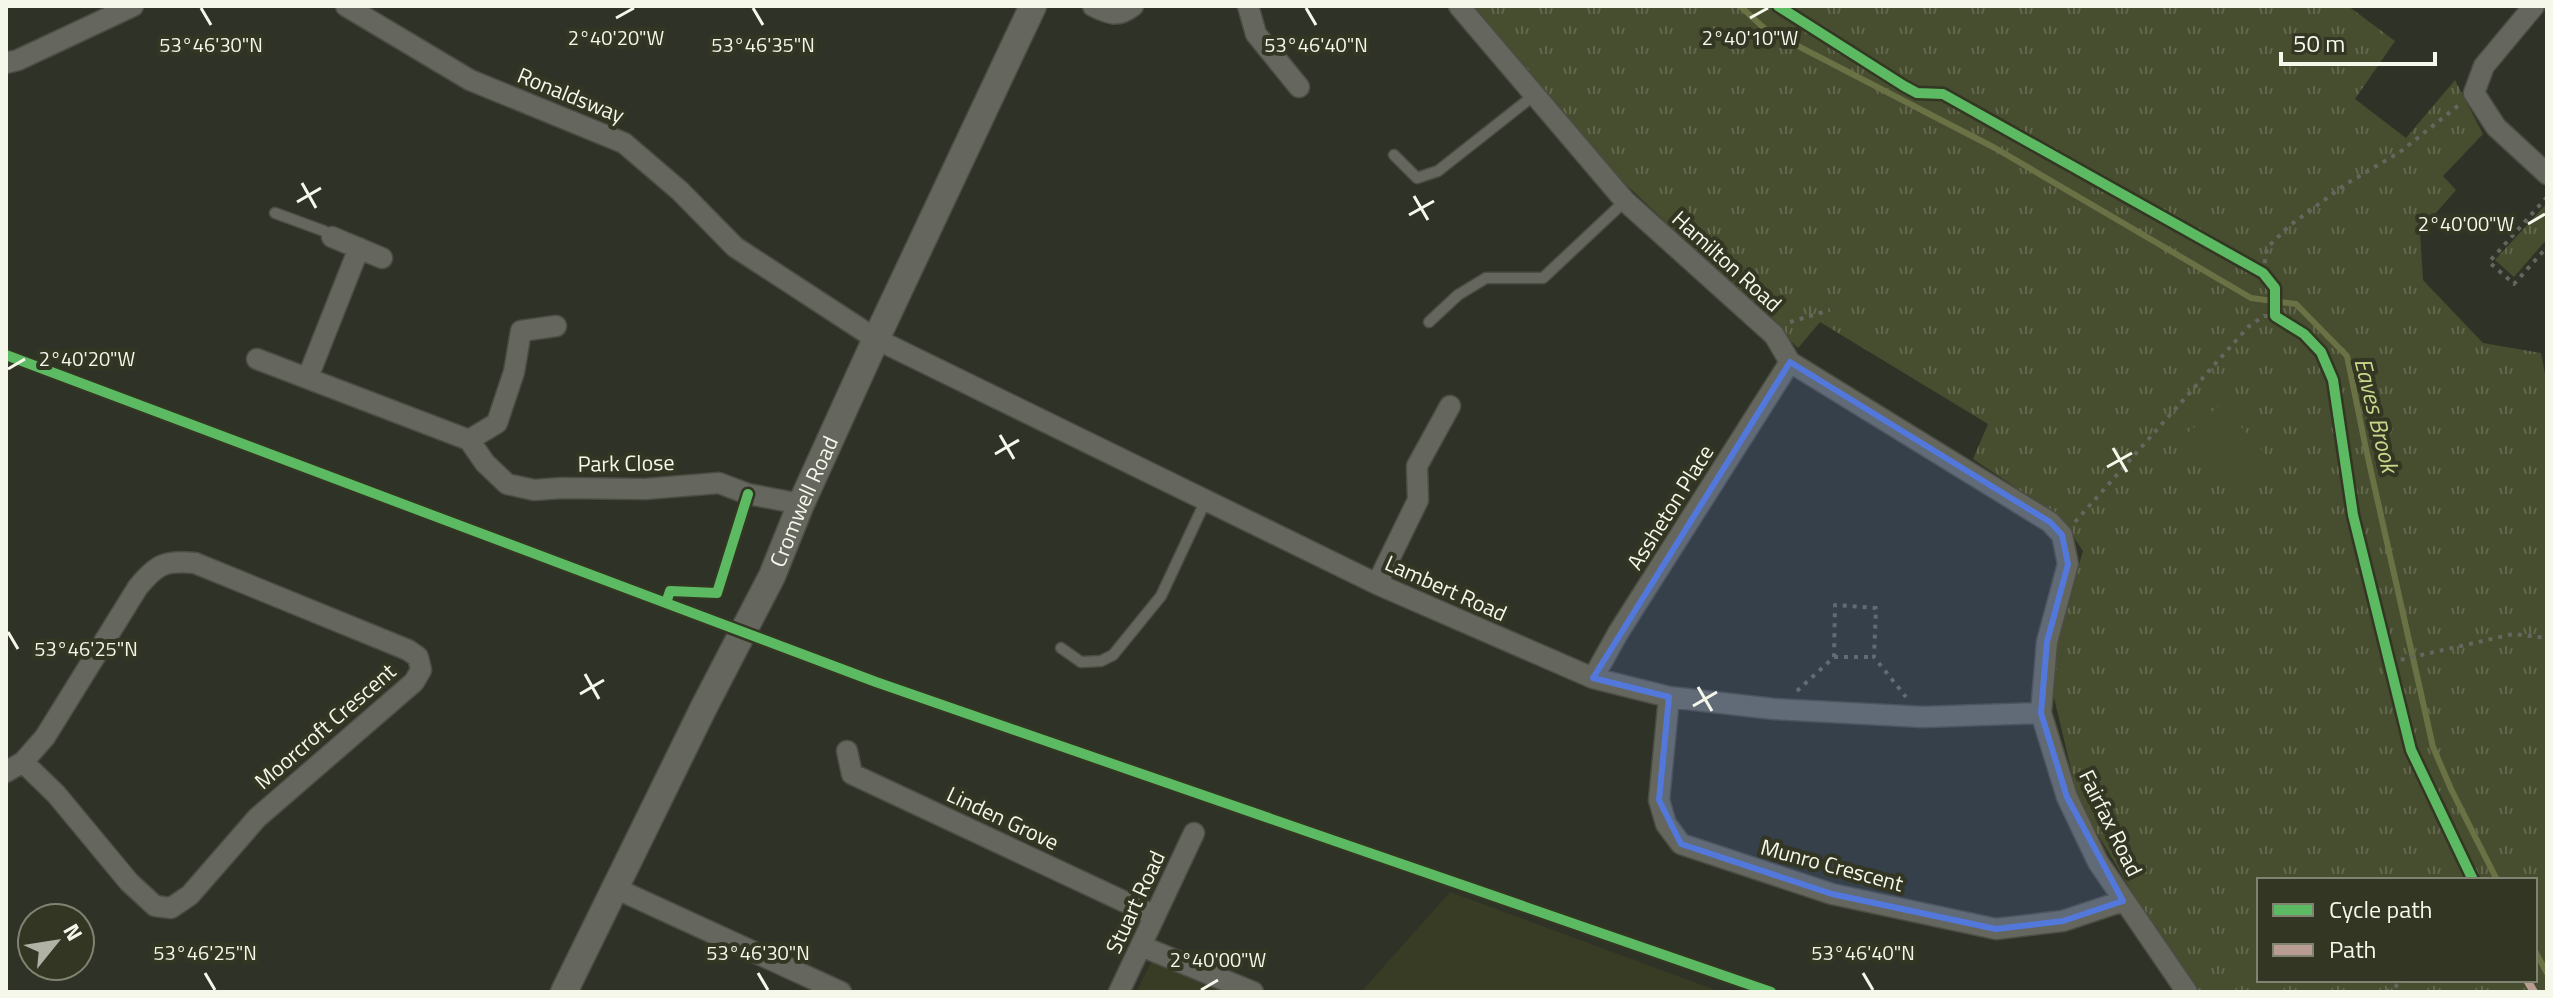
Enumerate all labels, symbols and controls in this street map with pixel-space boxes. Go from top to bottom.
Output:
scale bar [2281,16,2435,66]
text: 2°40'20"W [568,22,665,53]
text: 2°40'10"W [1702,22,1799,53]
text: 50 m [2293,25,2345,61]
text: 53°46'30"N [159,29,263,60]
text: 53°46'35"N [711,29,815,60]
text: 53°46'40"N [1264,29,1368,60]
street label: Ronaldsway [512,58,630,132]
street label: Hamilton Road [1664,202,1790,320]
text: 2°40'00"W [2418,208,2515,239]
text: 2°40'20"W [39,343,136,374]
water label: Eaves Brook [2345,354,2409,479]
street label: Cromwell Road [760,430,847,572]
street label: Assheton Place [1618,438,1722,576]
street label: Park Close [577,445,675,481]
street label: Lambert Road [1379,546,1513,630]
text: 53°46'25"N [34,633,138,664]
street label: Moorcroft Crescent [247,655,404,797]
street label: Fairfax Road [2071,764,2151,882]
street label: Linden Grove [941,777,1065,859]
street label: Munro Crescent [1757,830,1907,900]
street label: Stuart Road [1096,845,1174,959]
legend [2257,878,2537,982]
text: Cycle path [2329,891,2432,927]
north arrow [16,902,96,982]
text: N [55,917,92,947]
text: Path [2329,931,2376,967]
text: 53°46'25"N [153,937,257,968]
text: 53°46'30"N [706,937,810,968]
text: 53°46'40"N [1811,937,1915,968]
text: 2°40'00"W [1170,944,1267,975]

